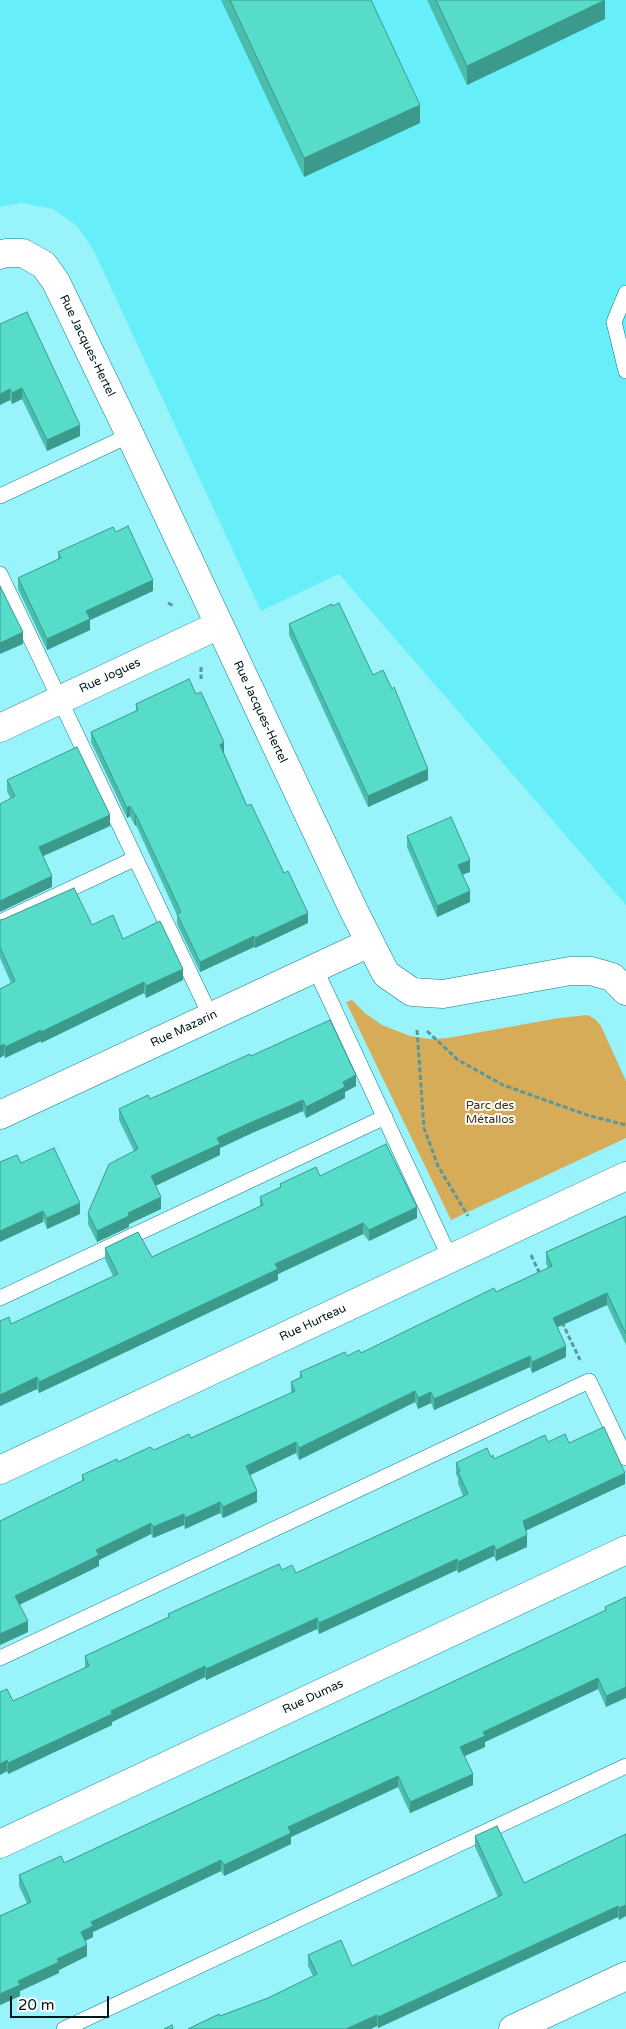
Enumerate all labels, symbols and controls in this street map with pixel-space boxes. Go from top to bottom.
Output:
street label: Rue Jacques-Hertel [56,293,118,399]
street label: Rue Jogues [77,656,143,696]
street label: Rue Jacques-Hertel [230,659,290,765]
street label: Rue Mazarin [148,1007,220,1051]
park label: Parc des Métallos [466,1099,514,1127]
street label: Rue Hurteau [277,1301,349,1345]
street label: Rue Dumas [280,1677,346,1717]
scale bar [12,1986,111,2018]
text: 20 m [18,1996,55,2014]

